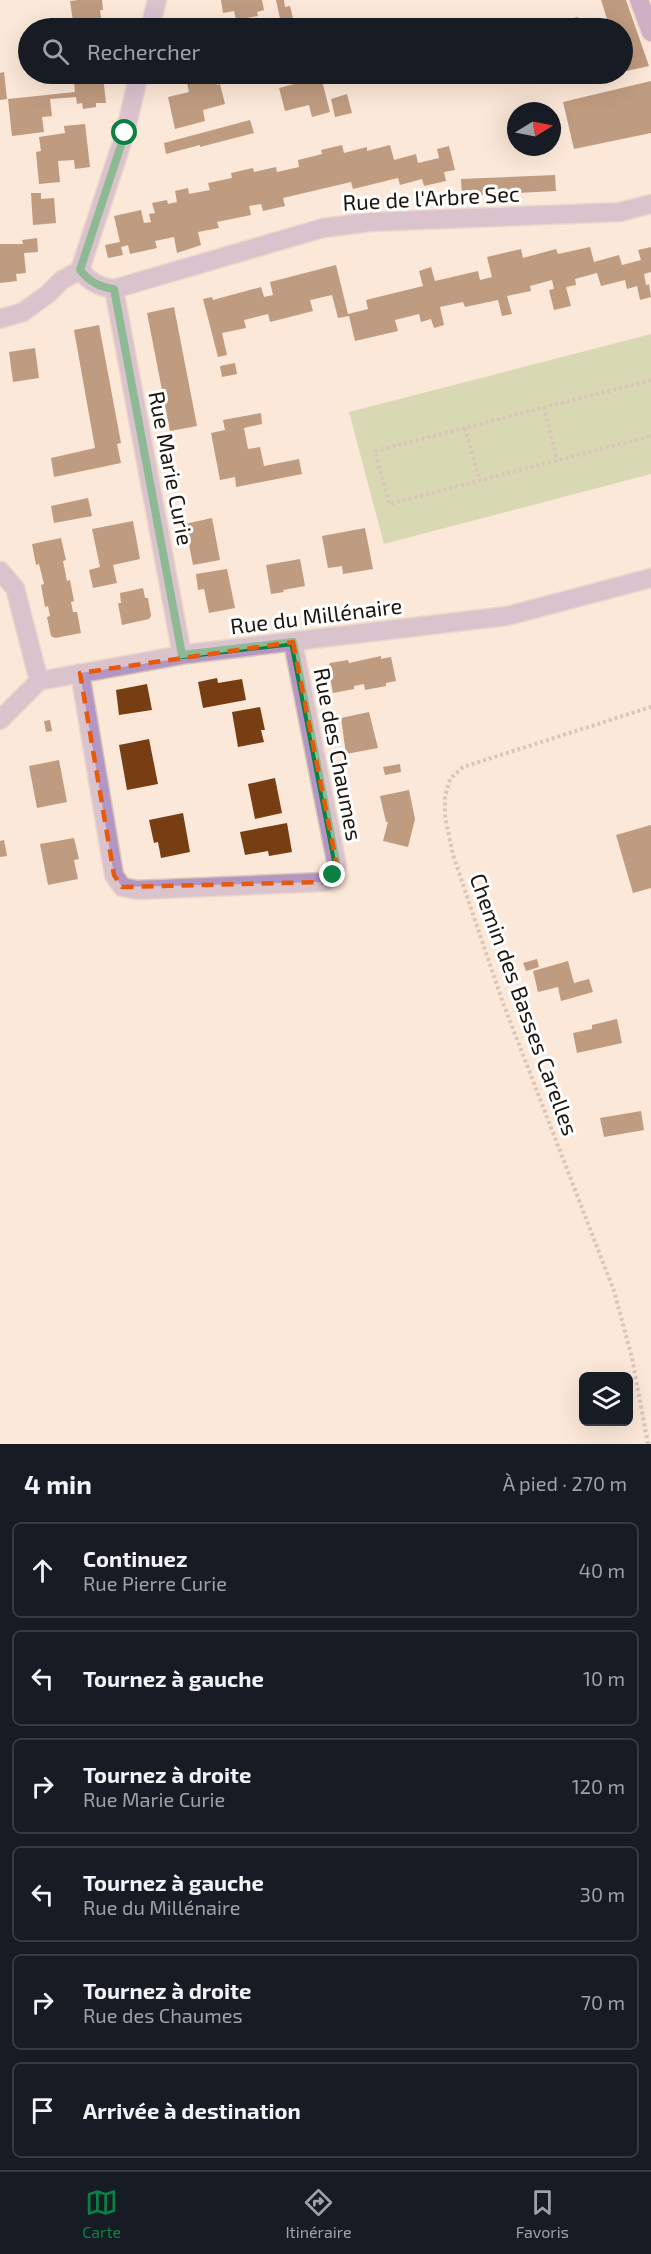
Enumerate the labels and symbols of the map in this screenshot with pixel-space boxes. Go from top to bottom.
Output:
north arrow [507,102,561,156]
route start [111,119,137,145]
street label: Rue de l'Arbre Sec [342,179,520,215]
street label: Rue Marie Curie [144,389,200,547]
street label: Rue du Millénaire [228,592,404,638]
street label: Rue des Chaumes [309,665,369,843]
route end [319,861,345,887]
street label: Chemin des Basses Carelles [465,869,585,1139]

